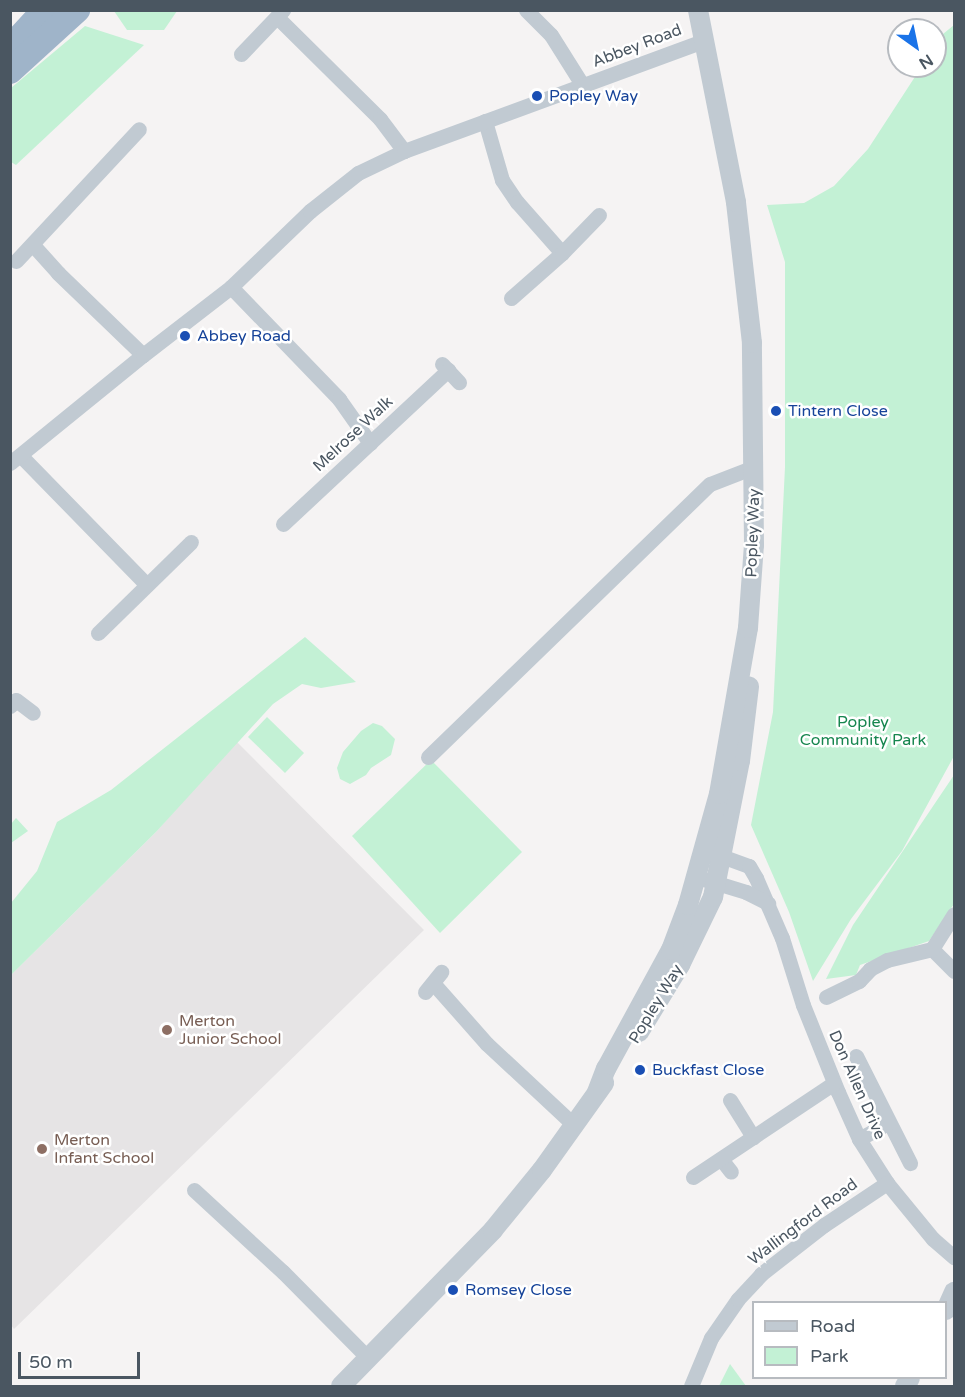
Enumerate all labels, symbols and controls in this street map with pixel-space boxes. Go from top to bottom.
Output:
north arrow [887,18,947,78]
street label: Abbey Road [590,20,684,72]
text: N [915,50,937,73]
place label: Popley Way [549,86,638,106]
marker: Popley Way [530,89,544,103]
place label: Abbey Road [197,326,291,346]
marker: Abbey Road [178,329,192,343]
street label: Melrose Walk [309,392,397,476]
place label: Tintern Close [788,401,888,421]
marker: Tintern Close [769,404,783,418]
street label: Popley Way [742,488,764,578]
park label: Popley Community Park [800,712,926,750]
street label: Popley Way [625,961,687,1047]
place label: Merton Junior School [179,1011,282,1049]
marker: Merton Junior School [160,1023,174,1037]
street label: Don Allen Drive [824,1027,890,1143]
place label: Buckfast Close [652,1060,764,1080]
marker: Buckfast Close [633,1063,647,1077]
place label: Merton Infant School [54,1130,154,1168]
marker: Merton Infant School [35,1142,49,1156]
street label: Wallingford Road [744,1175,862,1269]
place label: Romsey Close [465,1280,572,1300]
marker: Romsey Close [446,1283,460,1297]
legend [752,1301,947,1379]
text: Road [810,1315,855,1337]
scale bar [21,1340,142,1378]
text: Park [810,1345,848,1367]
text: 50 m [29,1351,73,1373]

